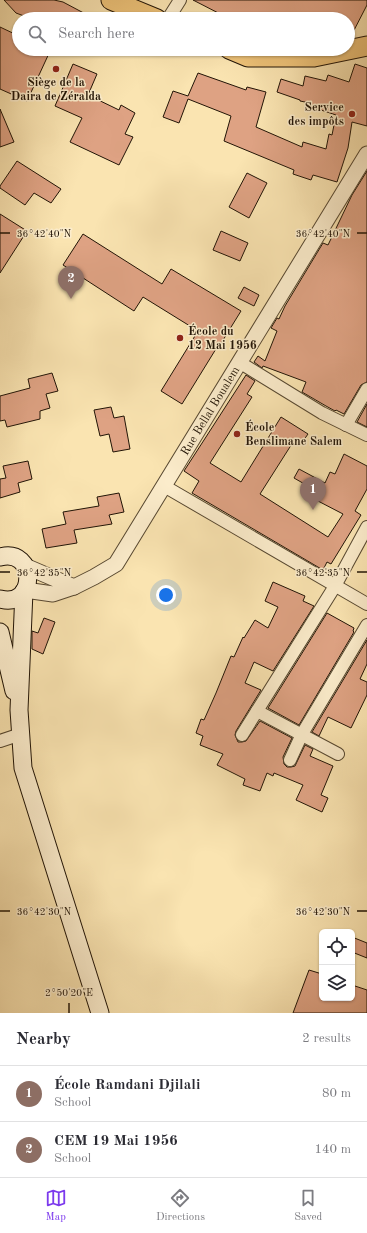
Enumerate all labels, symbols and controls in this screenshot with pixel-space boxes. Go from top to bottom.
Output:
search box [12,12,355,56]
icon: search [26,23,48,45]
text: Search here [58,27,135,42]
marker: Siège de la Daira de Zéralda [51,64,61,74]
place label: Siège de la Daira de Zéralda [11,77,101,103]
place label: Service des impôts [288,102,344,128]
marker: Service des impôts [347,109,357,119]
text: 36°42'40"N [17,229,72,239]
text: 36°42'40"N [296,229,351,239]
pin: 2 [58,266,84,299]
place label: École du 12 Mai 1956 [188,323,257,352]
marker: École du 12 Mai 1956 [175,333,185,343]
street label: Rue Bellal Boualem [179,364,243,458]
place label: École Benslimane Salem [245,419,343,448]
marker: École Benslimane Salem [232,429,242,439]
pin: 1 [300,477,326,510]
text: 36°42'35"N [17,568,72,578]
text: 36°42'35"N [296,568,351,578]
your location [156,585,176,605]
text: 36°42'30"N [17,907,72,917]
text: 36°42'30"N [296,907,351,917]
map controls [319,929,355,1001]
button: locate [319,929,355,965]
button: layers [319,965,355,1001]
text: 2°50'20"E [45,988,93,998]
text: Nearby [16,1031,71,1048]
text: 2 results [302,1032,351,1045]
text: École Ramdani Djilali [54,1078,200,1093]
text: 1 [25,1087,33,1100]
text: 80 m [322,1087,351,1100]
text: School [54,1096,91,1109]
text: CEM 19 Mai 1956 [54,1134,178,1149]
text: 2 [25,1143,33,1156]
text: 140 m [314,1143,351,1156]
text: School [54,1152,91,1165]
tab: Map [45,1187,67,1225]
tab: Directions [156,1187,205,1225]
tab: Saved [294,1187,322,1225]

